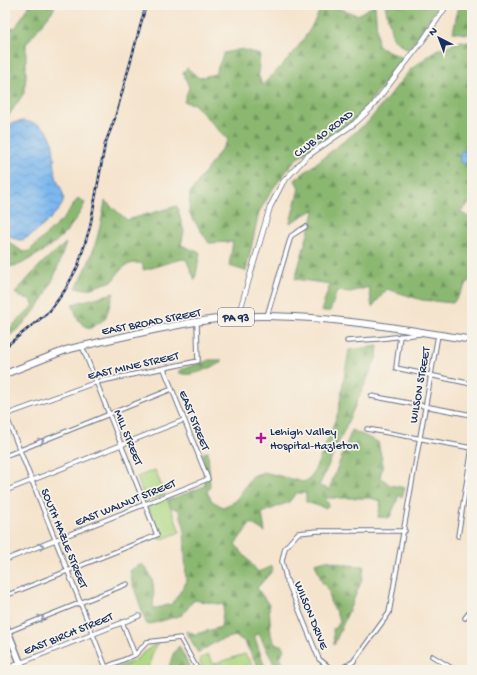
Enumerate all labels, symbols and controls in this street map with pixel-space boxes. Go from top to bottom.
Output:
north arrow [419,18,459,58]
text: N [427,25,440,39]
street label: CLUB 40 ROAD [292,108,357,161]
street label: EAST BROAD STREET [100,306,204,339]
road number: PA 93 [218,308,254,326]
street label: WILSON STREET [407,345,435,424]
street label: EAST MINE STREET [87,349,182,384]
street label: EAST STREET [175,389,212,454]
street label: MILL STREET [110,408,145,469]
place label: Lehigh Valley Hospital-Hazleton [270,426,359,454]
marker: Lehigh Valley Hospital-Hazleton [255,432,267,444]
one-way arrow [38,438,45,446]
street label: EAST WALNUT STREET [73,477,179,530]
street label: SOUTH HAZLE STREET [37,487,90,592]
one-way arrow [38,542,45,550]
street label: WILSON DRIVE [290,580,330,652]
street label: EAST BIRCH STREET [22,610,117,659]
one-way arrow [38,615,45,623]

